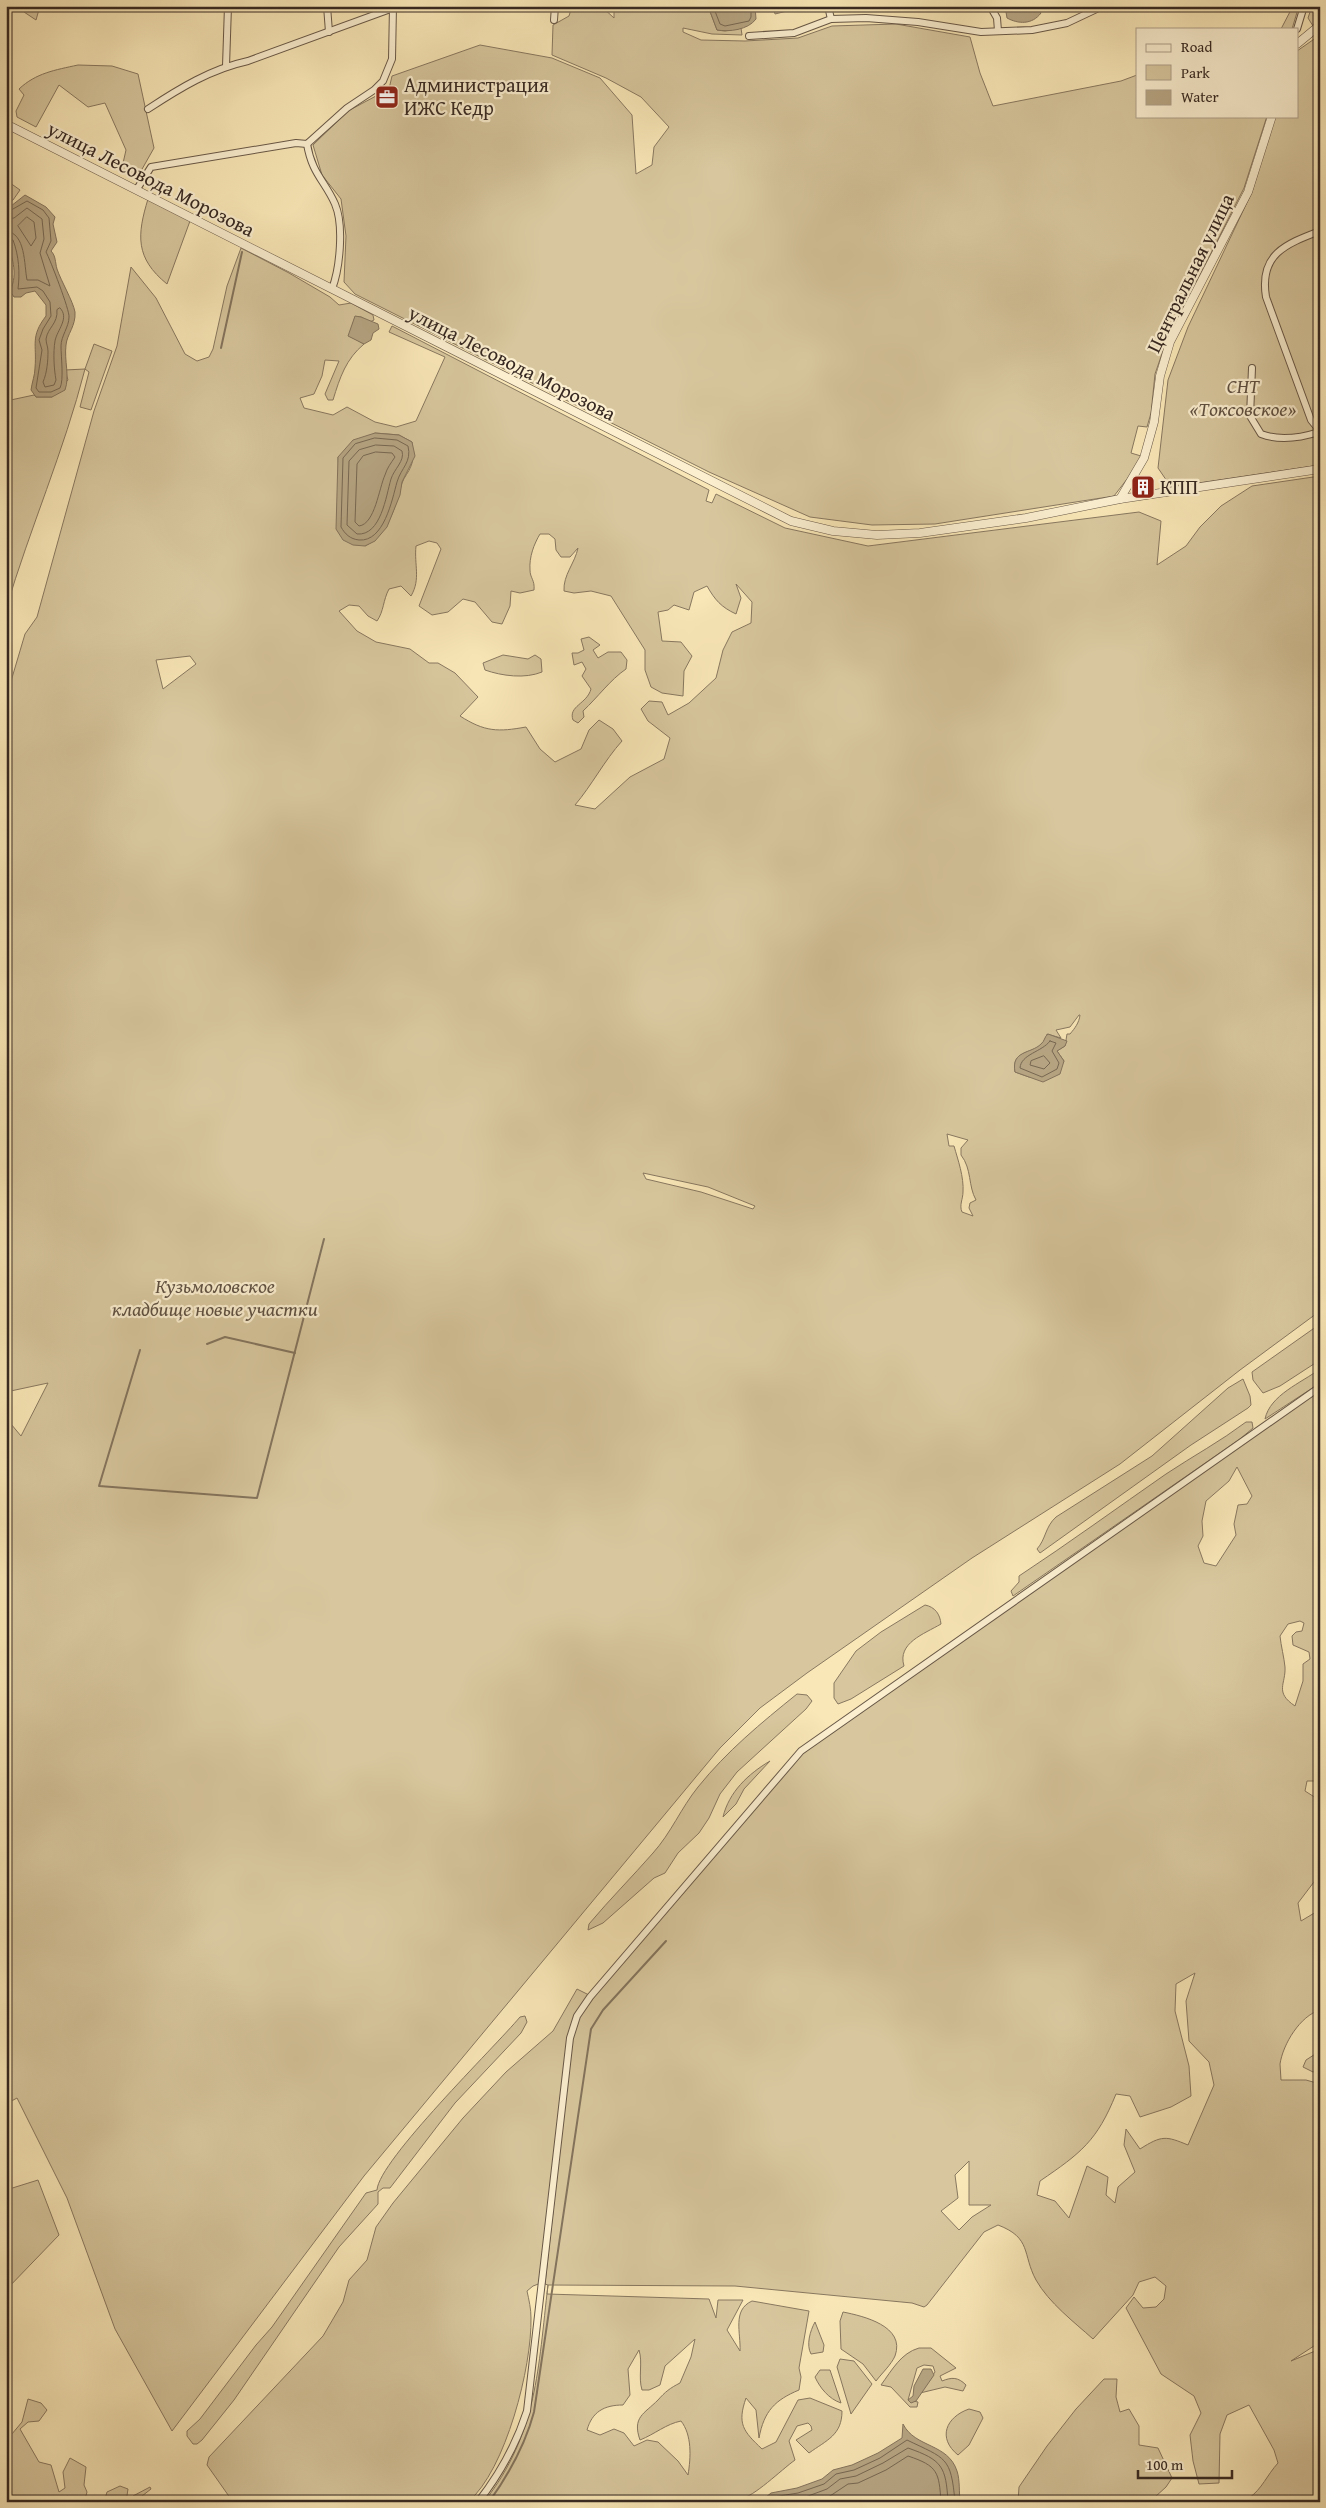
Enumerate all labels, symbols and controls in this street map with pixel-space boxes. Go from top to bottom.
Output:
legend [1136,28,1298,118]
text: Road [1181,36,1212,57]
text: Park [1181,62,1210,83]
place label: Администрация ИЖС Кедр [404,70,549,122]
office icon: Администрация ИЖС Кедр [374,84,400,110]
text: Water [1181,86,1219,107]
street label: улица Лесовода Морозова [42,113,260,244]
street label: Центральная улица [1138,188,1241,357]
street label: улица Лесовода Морозова [403,297,621,428]
park label: СНТ «Токсовское» [1190,371,1296,423]
place label: КПП [1160,472,1198,501]
building icon: КПП [1130,474,1156,500]
park label: Кузьмоловское кладбище новые участки [112,1271,318,1323]
scale bar [1138,2448,1232,2480]
text: 100 m [1146,2454,1184,2475]

